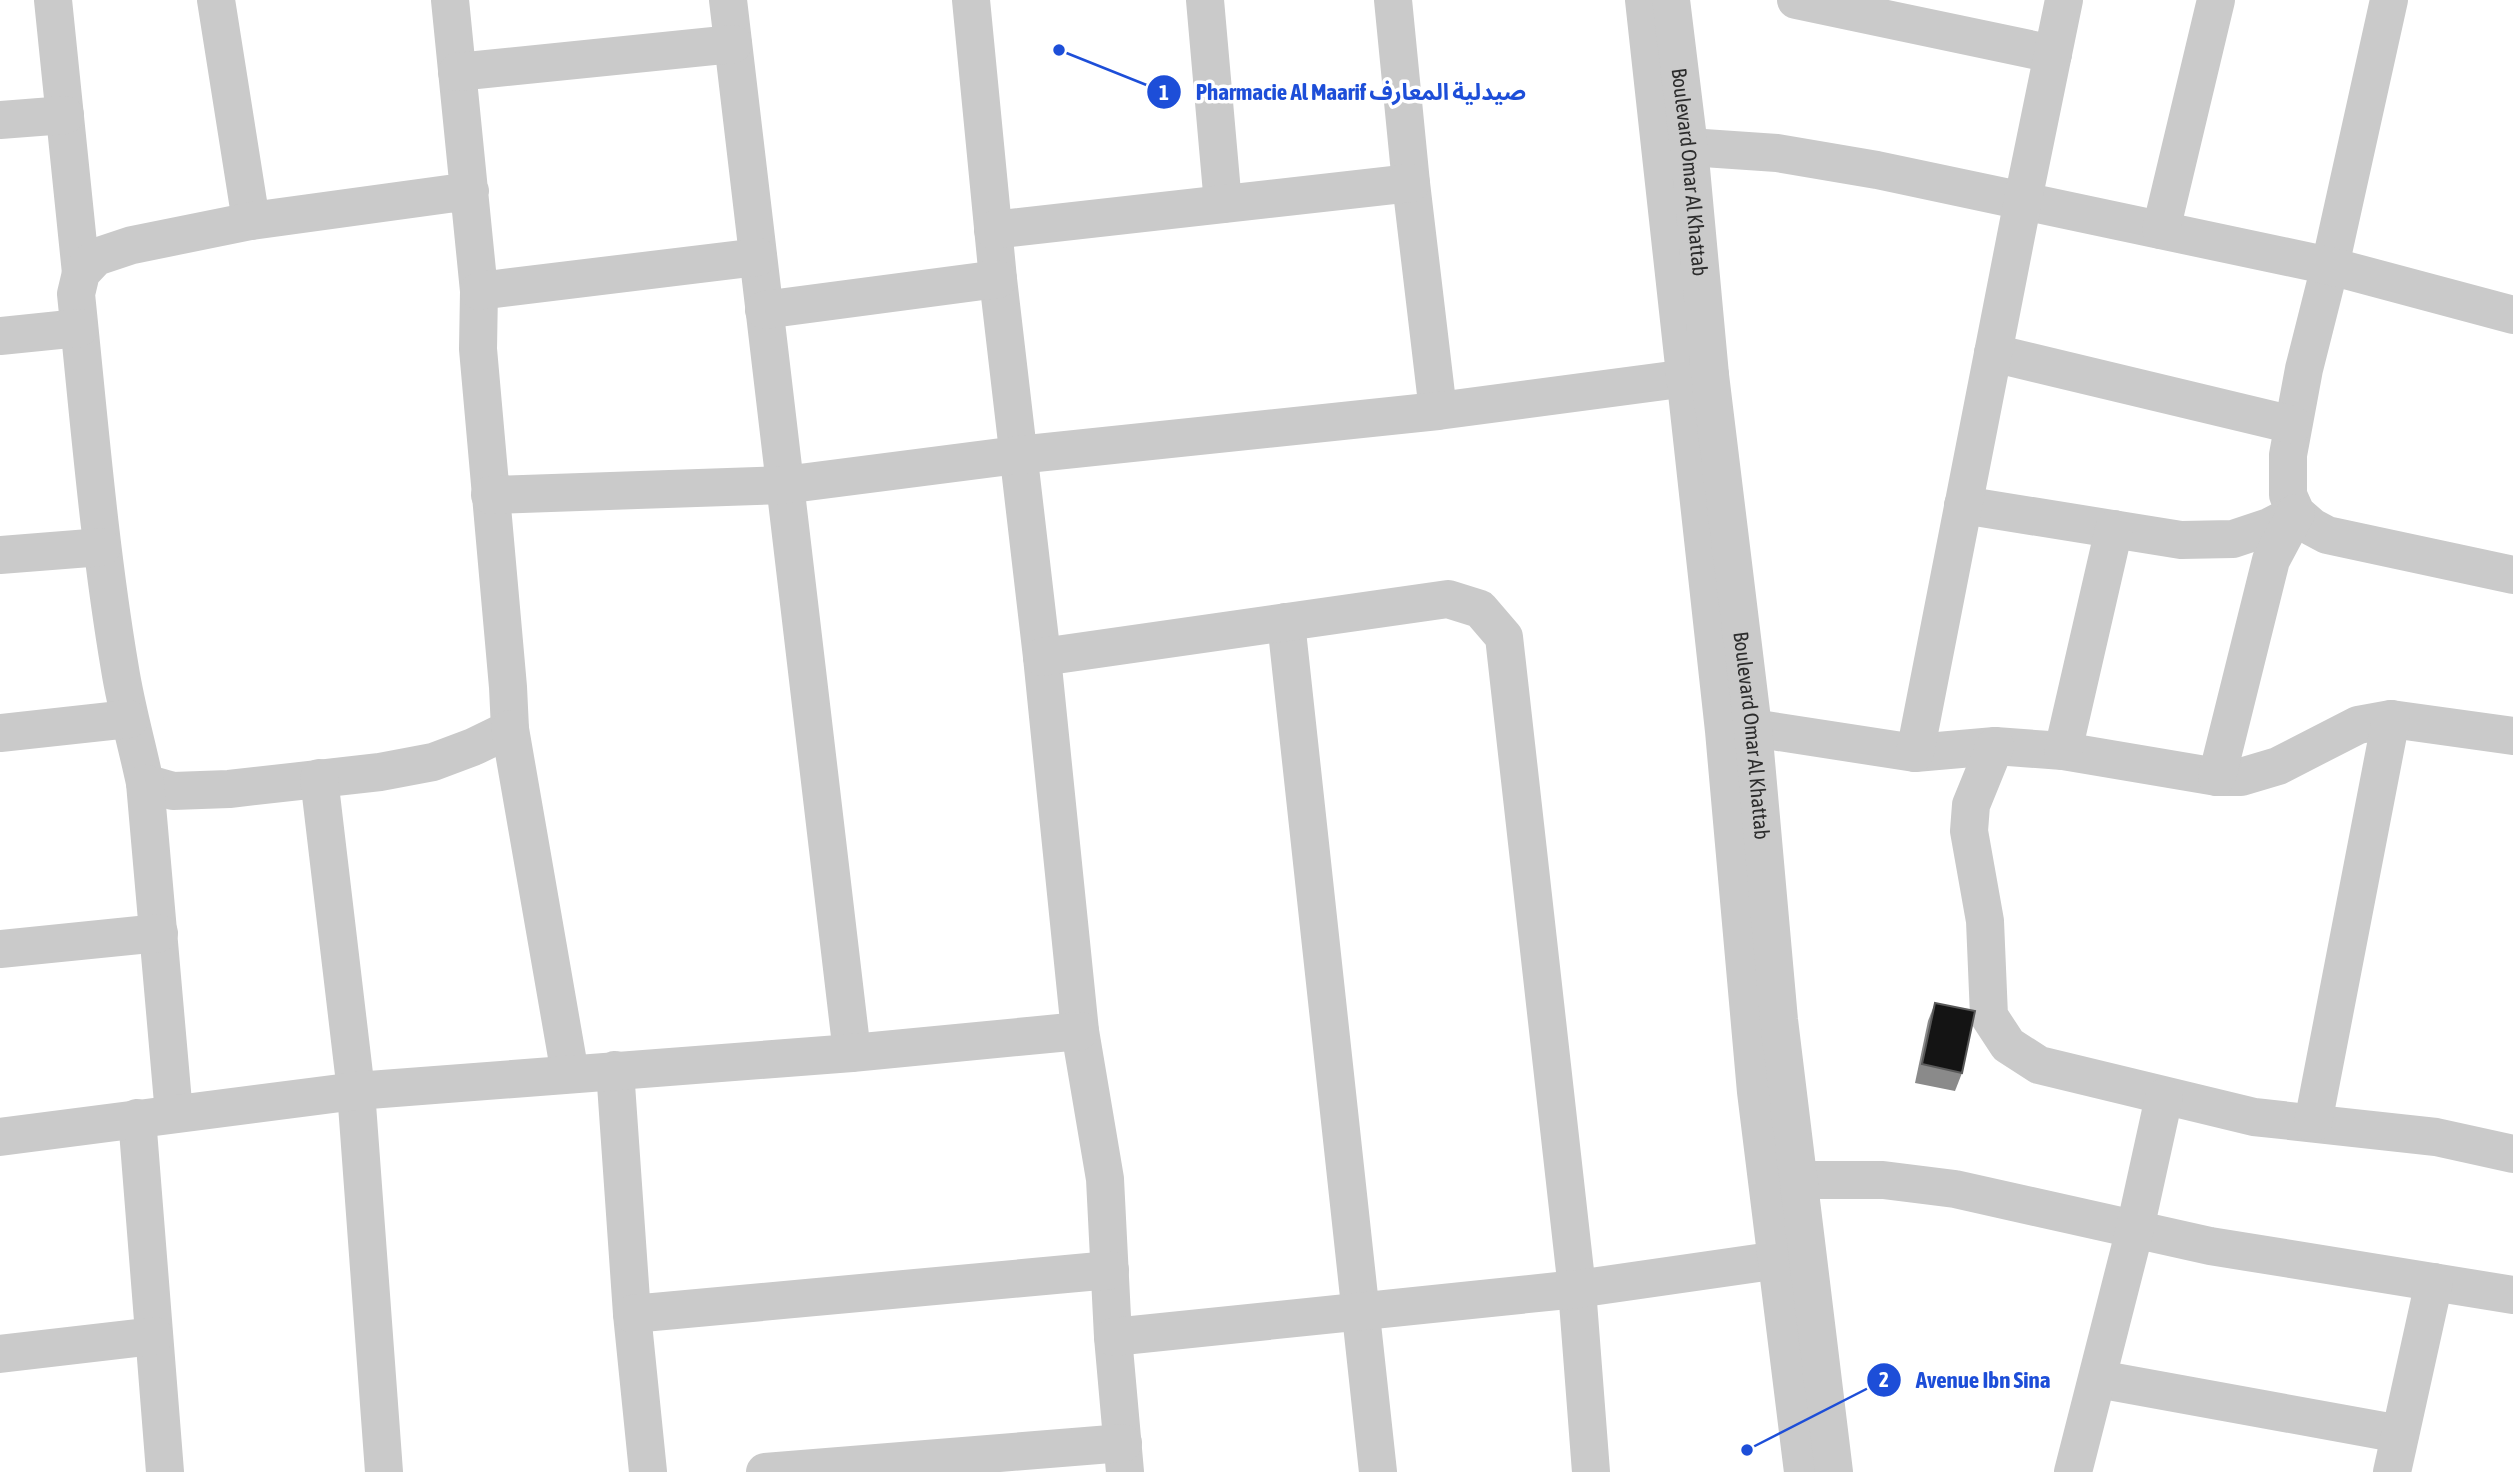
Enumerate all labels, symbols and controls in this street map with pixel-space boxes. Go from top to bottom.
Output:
street label: Boulevard Omar Al Khattab [1667,66,1713,277]
callout: Pharmacie Al Maarif صيدلية المعارف [1147,70,1540,114]
text: Pharmacie Al Maarif صيدلية المعارف [1196,79,1526,106]
text: 1 [1159,80,1169,104]
street label: Boulevard Omar Al Khattab [1729,630,1775,841]
callout: Avenue Ibn Sina [1866,1358,2064,1402]
text: 2 [1879,1367,1889,1391]
text: Avenue Ibn Sina [1915,1367,2051,1393]

